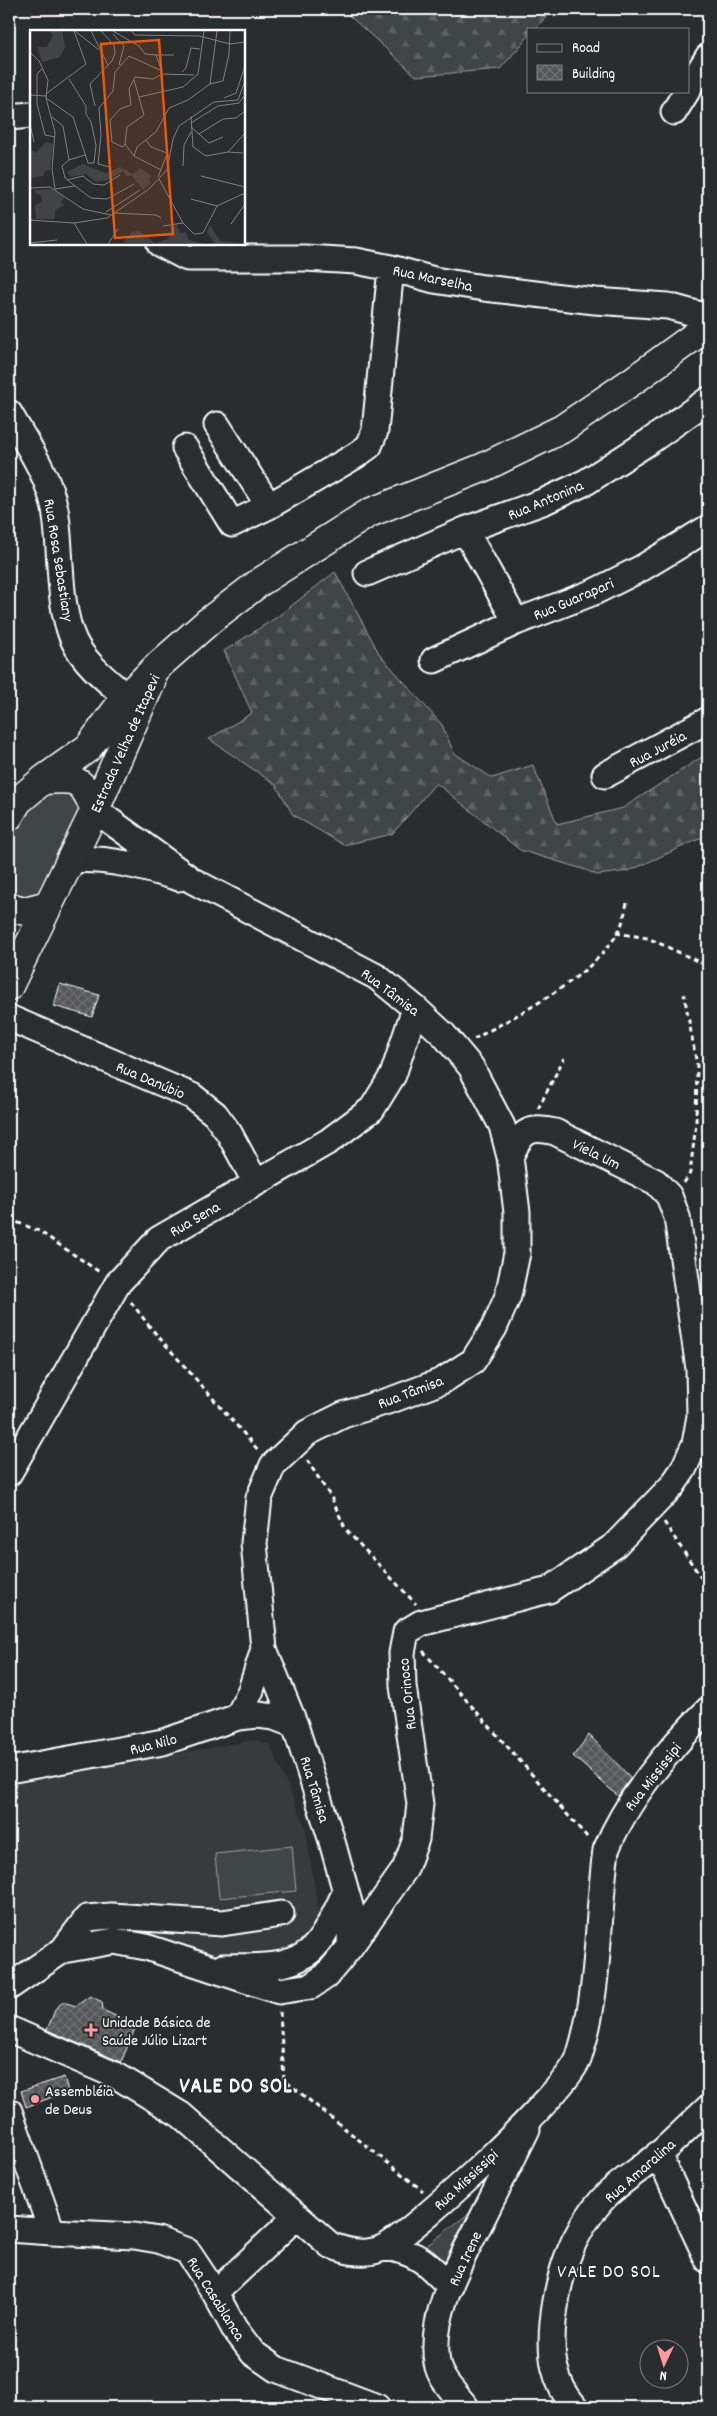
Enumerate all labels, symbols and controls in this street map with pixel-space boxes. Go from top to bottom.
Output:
legend [527,28,690,92]
inset map [30,30,245,245]
text: Road [572,38,600,60]
text: Building [572,64,615,86]
street label: Rua Marselha [390,260,475,299]
street label: Rua Antonina [505,475,588,528]
street label: Rua Rosa Sebastiany [36,497,79,624]
street label: Rua Guarapari [530,573,618,628]
street label: Estrada Velha de Itapevi [85,671,167,817]
street label: Rua Juréia [625,725,691,775]
street label: Rua Tâmisa [355,963,424,1023]
street label: Rua Danúbio [112,1056,188,1106]
street label: Viela Um [568,1134,624,1177]
street label: Rua Sena [166,1196,225,1244]
street label: Rua Tâmisa [375,1370,447,1416]
street label: Rua Orinoco [393,1657,424,1731]
street label: Rua Nilo [128,1729,179,1762]
street label: Rua Mississipi [620,1738,688,1817]
street label: Rua Tâmisa [293,1754,335,1826]
place label: Unidade Básica de Saúde Júlio Lizart [102,2012,211,2053]
marker: Unidade Básica de Saúde Júlio Lizart [84,2023,98,2037]
district label: VALE DO SOL [179,2073,293,2103]
place label: Assembléia de Deus [45,2081,114,2122]
marker: Assembléia de Deus [29,2093,41,2105]
street label: Rua Amaralina [600,2134,682,2209]
street label: Rua Mississipi [429,2145,504,2217]
street label: Rua Irene [444,2228,489,2290]
street label: Rua Casablanca [180,2253,250,2346]
district label: VALE DO SOL [557,2260,661,2287]
north arrow [640,2338,690,2388]
text: N [659,2365,667,2385]

